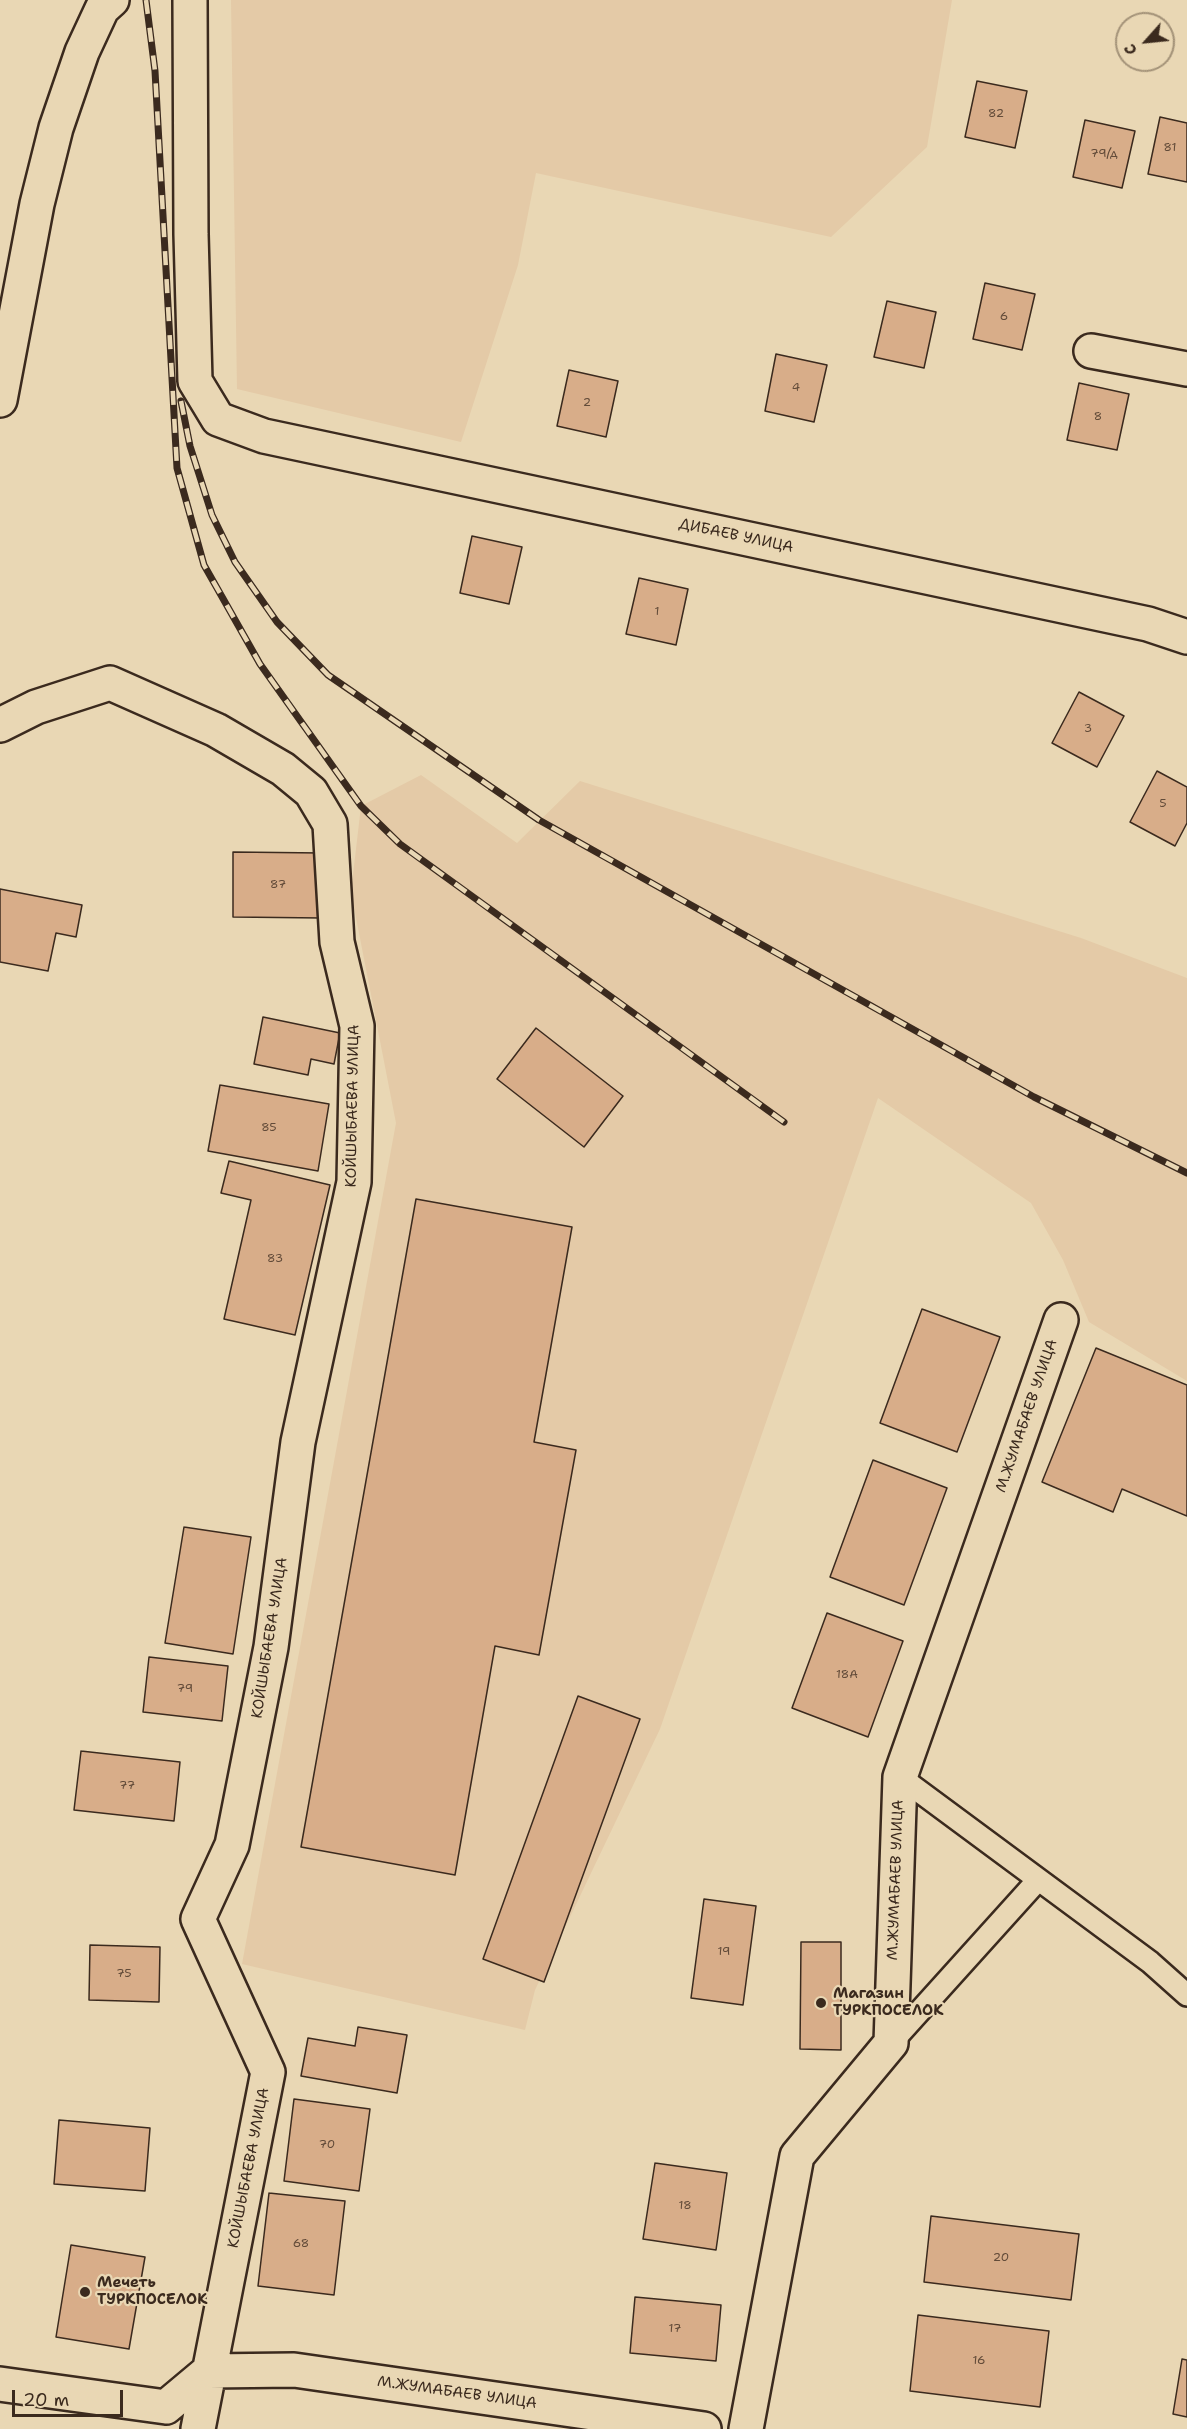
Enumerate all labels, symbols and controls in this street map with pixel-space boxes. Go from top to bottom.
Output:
north arrow [1115,12,1175,72]
text: С [1119,40,1142,59]
house number: 82 [988,107,1004,121]
house number: 81 [1164,141,1176,155]
house number: 79/д [1090,147,1118,161]
house number: 6 [1000,310,1008,324]
house number: 4 [792,381,800,395]
house number: 2 [583,396,591,410]
house number: 8 [1094,410,1102,424]
street label: ДИБАЕВ УЛИЦА [677,515,795,557]
house number: 1 [654,605,660,619]
house number: 3 [1084,722,1092,736]
house number: 5 [1159,797,1167,811]
house number: 87 [270,878,286,892]
street label: КОЙШЫБАЕВА УЛИЦА [343,1024,363,1188]
house number: 85 [261,1121,277,1135]
house number: 83 [267,1252,283,1266]
street label: М.ЖУМАБАЕВ УЛИЦА [992,1337,1062,1495]
street label: КОЙШЫБАЕВА УЛИЦА [248,1556,292,1720]
house number: 18А [836,1668,858,1682]
house number: 79 [177,1682,193,1696]
house number: 77 [119,1779,135,1793]
street label: М.ЖУМАБАЕВ УЛИЦА [884,1799,908,1961]
house number: 19 [718,1945,730,1959]
house number: 75 [116,1967,132,1981]
place label: Магазин ТУРКПОСЕЛОК [833,1985,943,2020]
marker: Магазин ТУРКПОСЕЛОК [814,1996,828,2010]
street label: КОЙШЫБАЕВА УЛИЦА [225,2086,273,2250]
house number: 70 [319,2138,335,2152]
house number: 18 [678,2199,692,2213]
house number: 68 [293,2237,309,2251]
house number: 20 [993,2251,1009,2265]
place label: Мечеть ТУРКПОСЕЛОК [97,2274,207,2309]
marker: Мечеть ТУРКПОСЕЛОК [78,2285,92,2299]
house number: 17 [669,2322,681,2336]
house number: 16 [972,2354,986,2368]
street label: М.ЖУМАБАЕВ УЛИЦА [376,2373,538,2413]
scale bar [15,2378,126,2416]
text: 20 m [23,2388,69,2412]

